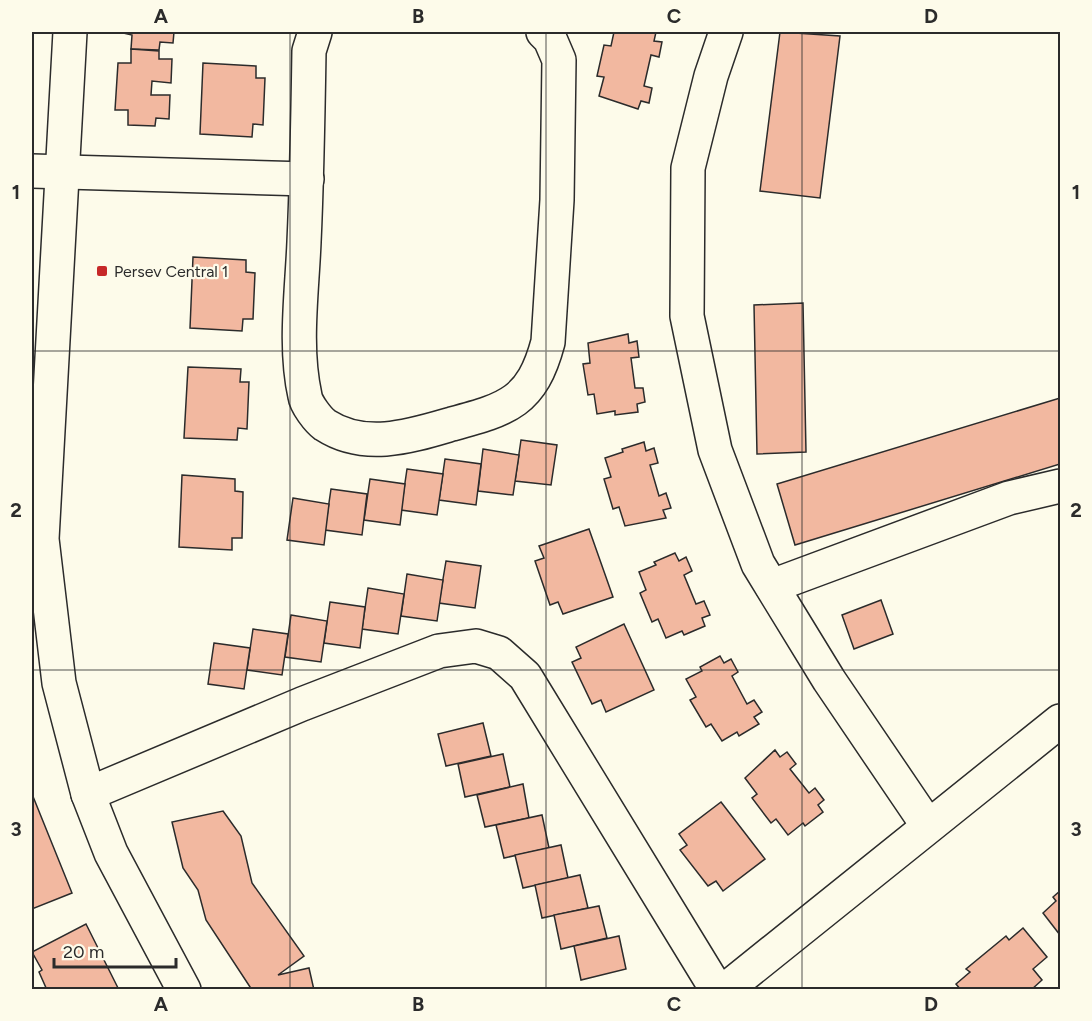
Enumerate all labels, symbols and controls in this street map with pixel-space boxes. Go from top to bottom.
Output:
text: A [154,4,169,28]
text: B [412,4,424,28]
text: C [667,4,681,28]
text: D [924,4,938,28]
text: 1 [12,180,20,204]
text: 1 [1072,180,1080,204]
place label: Persev Central 1 [114,262,228,281]
marker: Persev Central 1 [95,264,109,278]
text: 2 [10,498,22,522]
text: 2 [1070,498,1082,522]
text: 3 [10,817,22,841]
text: 3 [1070,817,1082,841]
scale bar [54,931,176,969]
text: 20 m [63,941,104,963]
text: A [154,992,169,1016]
text: B [412,992,424,1016]
text: C [667,992,681,1016]
text: D [924,992,938,1016]

